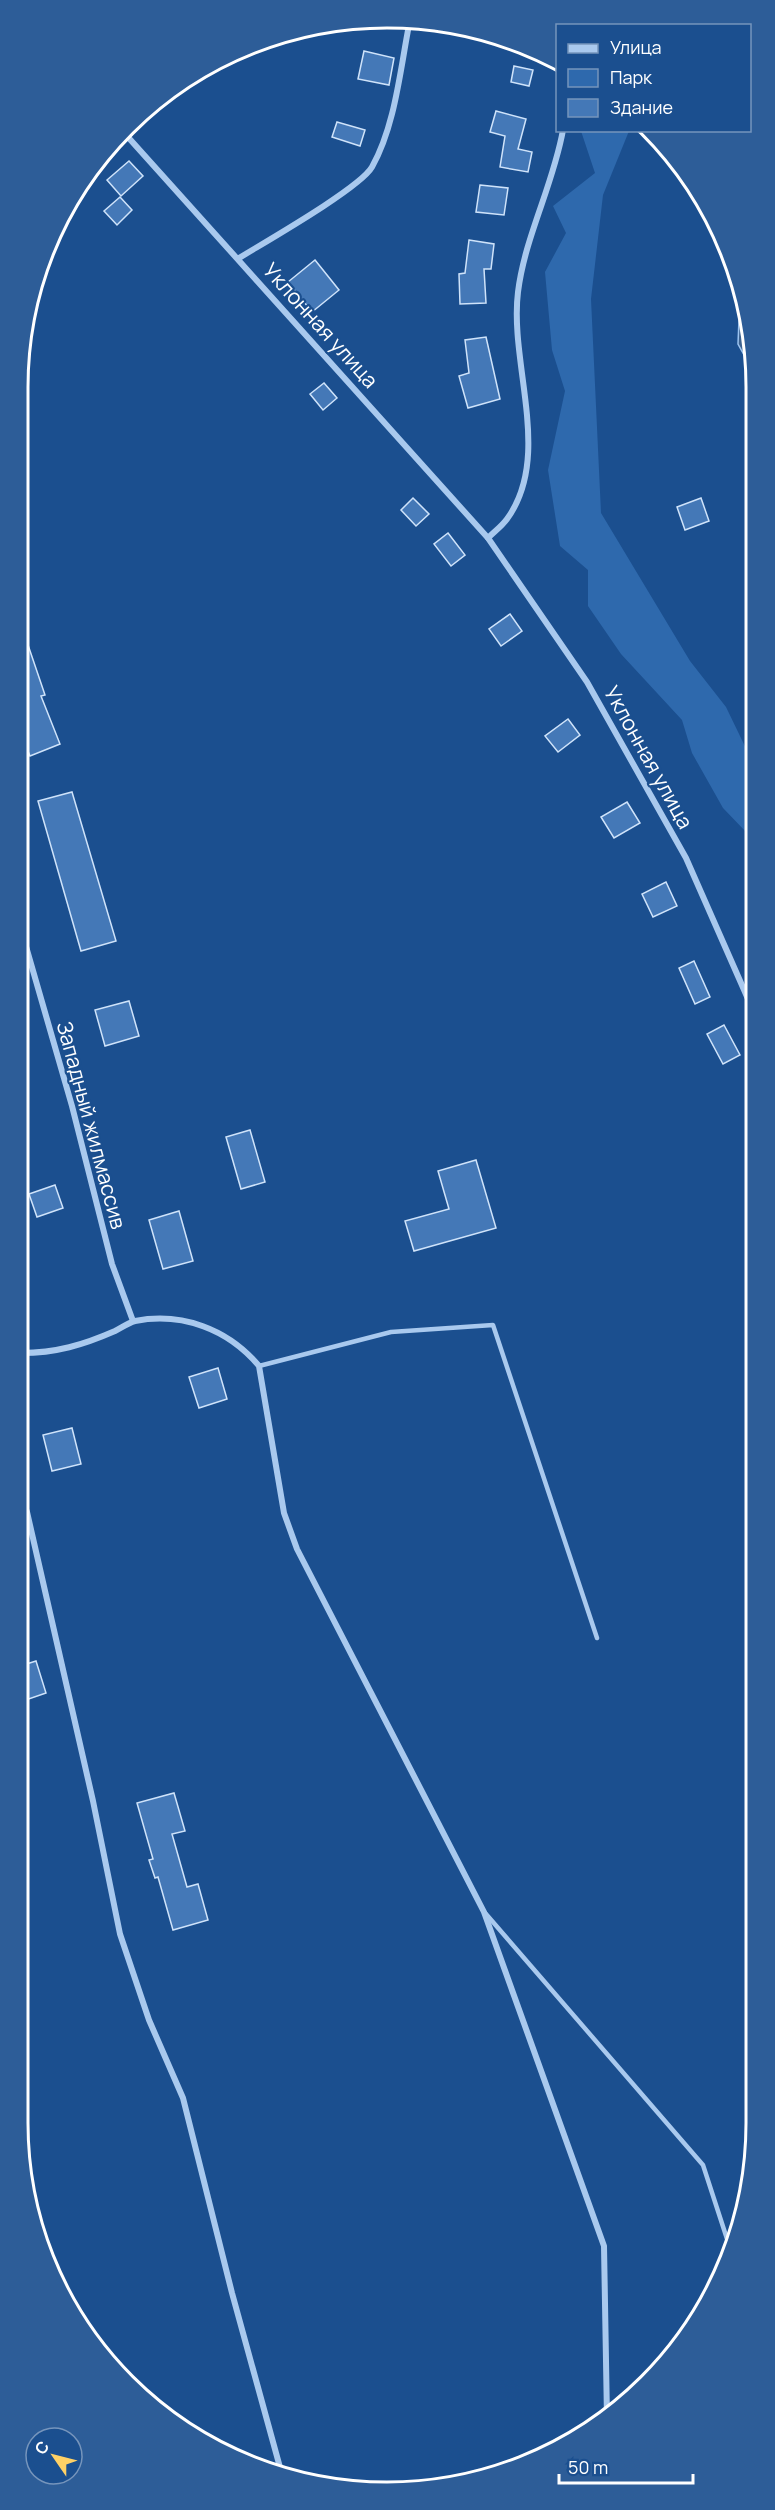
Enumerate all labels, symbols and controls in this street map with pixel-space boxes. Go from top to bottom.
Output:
legend [556,24,751,132]
text: Улица [610,35,662,59]
text: Парк [610,65,653,89]
text: Здание [610,95,673,119]
street label: Уклонная улица [257,256,385,394]
street label: Уклонная улица [598,680,700,834]
street label: Западный жилмассив [51,1018,133,1232]
north arrow [24,2426,84,2486]
text: С [29,2436,54,2459]
scale bar [559,2447,692,2485]
text: 50 m [568,2455,608,2479]

